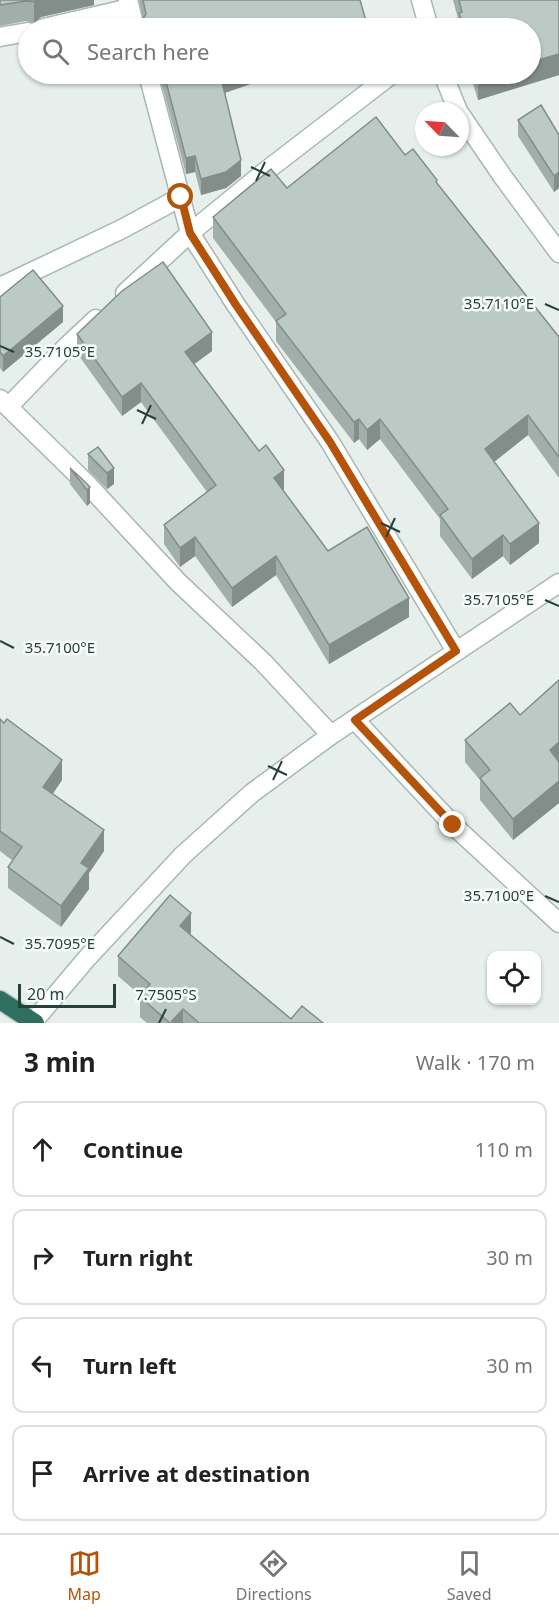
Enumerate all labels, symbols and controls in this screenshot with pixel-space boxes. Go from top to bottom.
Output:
search box [18,18,541,84]
icon: search [39,35,72,68]
text: Search here [87,36,209,66]
north arrow [415,102,469,156]
route start [167,183,193,209]
text: 35.7110°E [464,293,534,313]
text: 35.7105°E [25,341,95,361]
text: 35.7105°E [464,589,534,609]
text: 35.7100°E [25,637,95,657]
route end [439,811,465,837]
text: 35.7100°E [464,885,534,905]
text: 35.7095°E [25,933,95,953]
map controls [487,951,541,1005]
button: locate [487,951,541,1005]
scale bar [18,981,116,1008]
text: 20 m [27,983,64,1005]
text: 7.7505°S [135,984,197,1004]
text: 3 min [24,1044,96,1080]
text: Walk · 170 m [416,1049,535,1076]
icon: ahead [26,1133,59,1166]
text: Continue [83,1134,183,1164]
text: 110 m [475,1136,533,1163]
icon: right [26,1241,59,1274]
text: Turn right [83,1242,193,1272]
text: 30 m [486,1244,533,1271]
icon: left [26,1349,59,1382]
text: Turn left [83,1350,177,1380]
text: 30 m [486,1352,533,1379]
icon: arrive [26,1457,59,1490]
text: Arrive at destination [83,1458,310,1488]
tab: Map [67,1547,101,1605]
tab: Directions [236,1547,312,1605]
tab: Saved [447,1547,491,1605]

